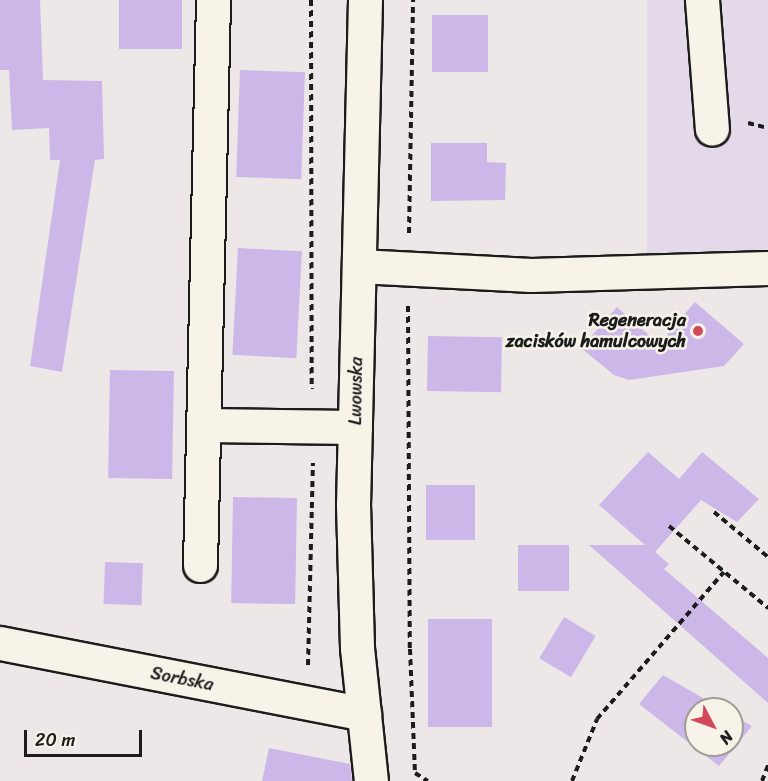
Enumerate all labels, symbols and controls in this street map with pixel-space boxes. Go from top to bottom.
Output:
place label: Regeneracja zacisków hamulcowych [506,310,686,352]
marker: Regeneracja zacisków hamulcowych [691,324,705,338]
street label: Lwowska [345,357,367,425]
street label: Sorbska [149,662,215,696]
north arrow [684,697,744,757]
scale bar [27,718,146,756]
text: 20 m [35,724,75,756]
text: N [712,724,741,752]

